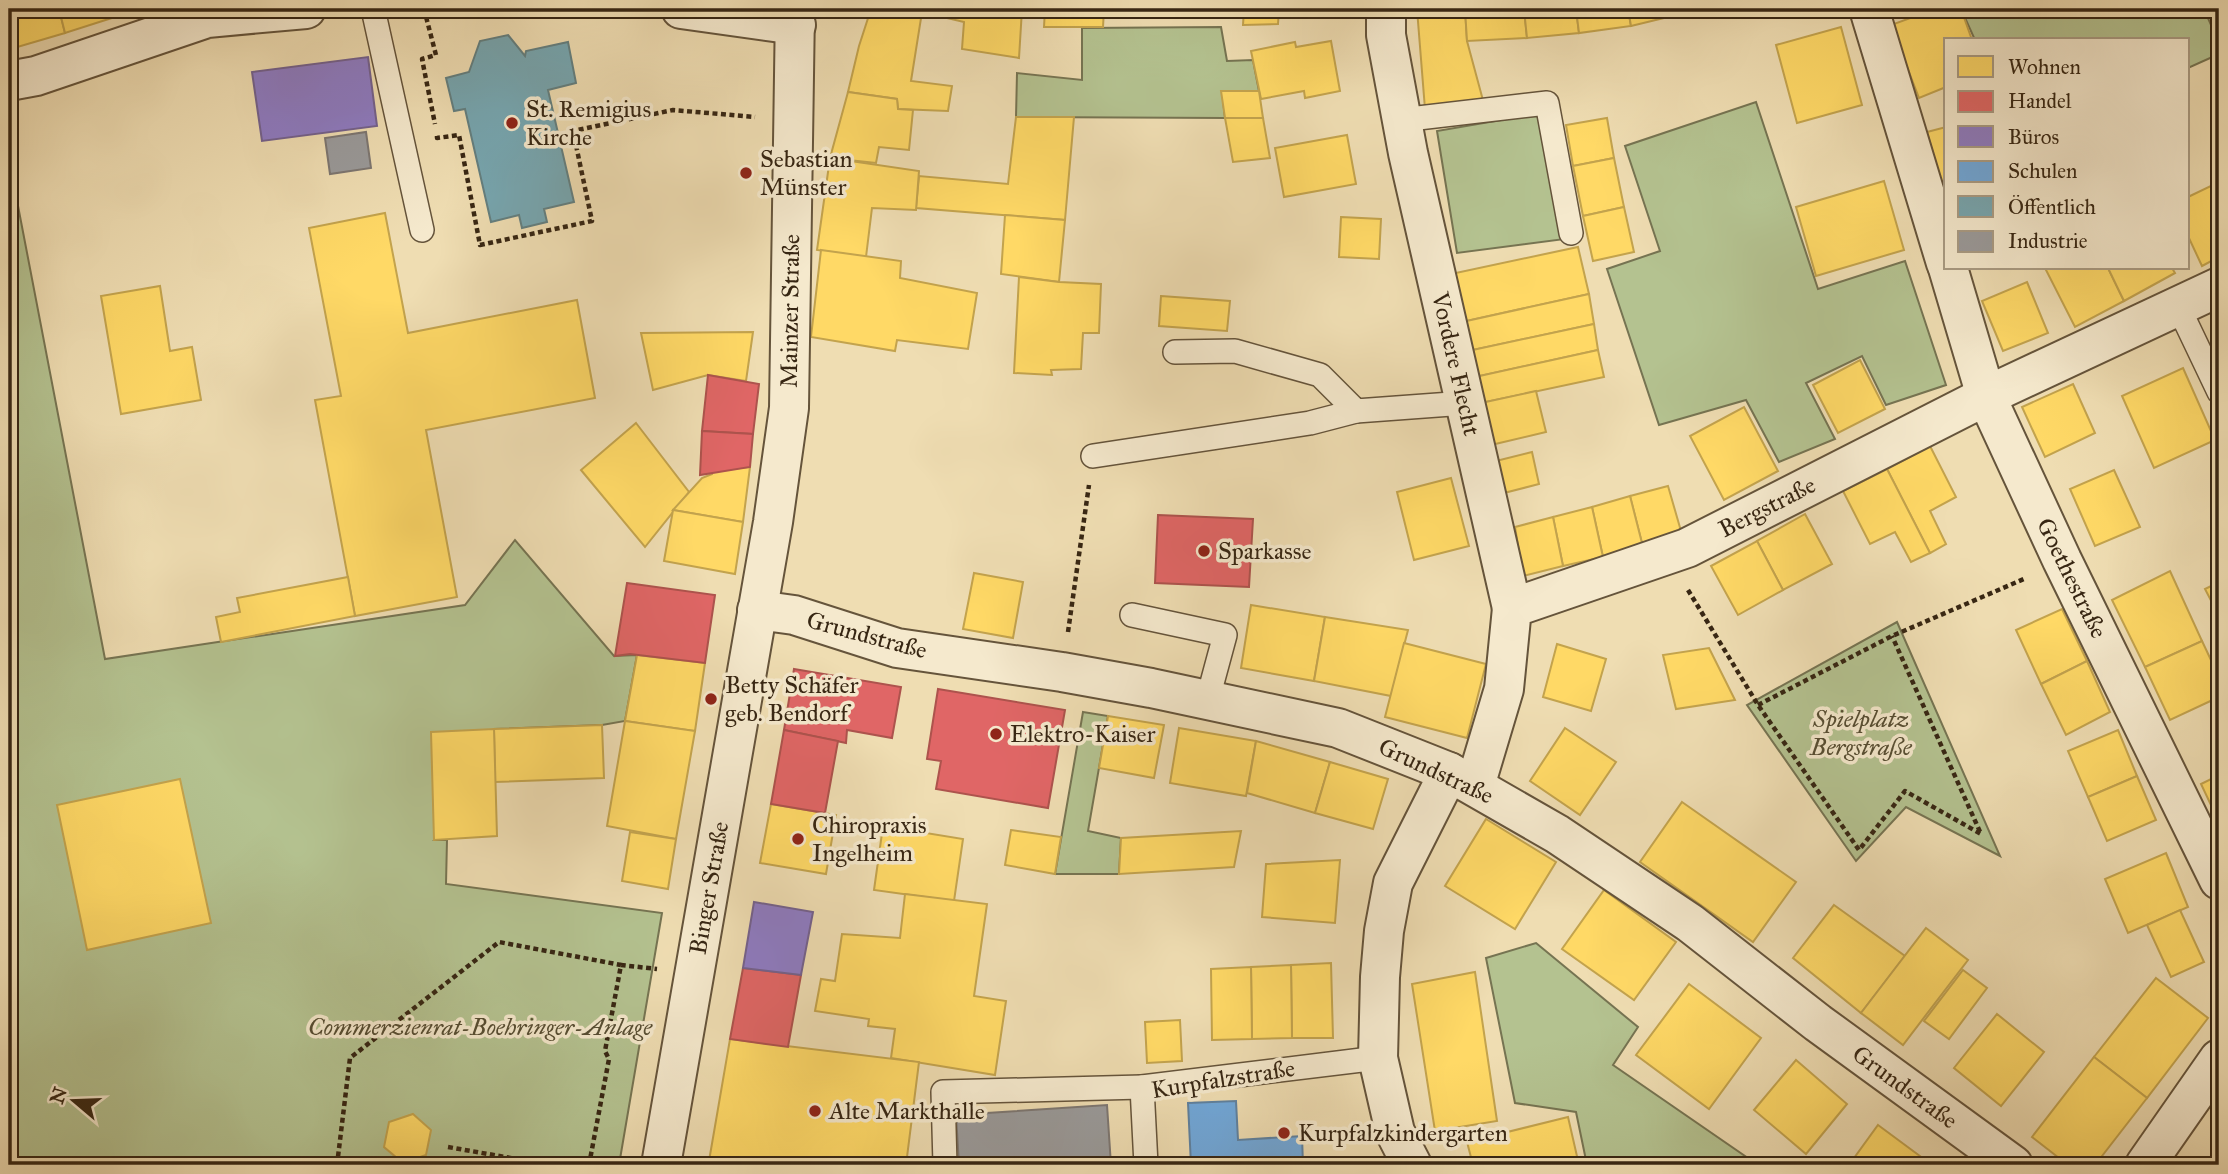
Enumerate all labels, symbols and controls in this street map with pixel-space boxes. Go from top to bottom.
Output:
legend [1944,38,2190,270]
text: Wohnen [2008,54,2081,80]
text: Handel [2008,88,2072,114]
place label: St. Remigius Kirche [526,94,651,152]
marker: St. Remigius Kirche [504,115,520,131]
text: Büros [2008,124,2059,150]
place label: Sebastian Münster [760,144,853,202]
text: Schulen [2008,158,2077,184]
marker: Sebastian Münster [738,165,754,181]
text: Öffentlich [2008,194,2096,220]
text: Industrie [2008,228,2088,254]
street label: Mainzer Straße [774,234,806,388]
street label: Vordere Flecht [1425,288,1487,439]
street label: Bergstraße [1713,470,1821,544]
street label: Goethestraße [2030,513,2114,643]
place label: Sparkasse [1218,536,1312,566]
marker: Sparkasse [1196,543,1212,559]
street label: Grundstraße [804,605,930,665]
place label: Betty Schäfer geb. Bendorf [725,670,859,728]
marker: Betty Schäfer geb. Bendorf [703,691,719,707]
park label: Spielplatz Bergstraße [1809,704,1913,762]
place label: Elektro-Kaiser [1010,719,1156,749]
marker: Elektro-Kaiser [988,726,1004,742]
street label: Grundstraße [1374,731,1498,811]
place label: Chiropraxis Ingelheim [812,810,927,868]
street label: Binger Straße [683,819,735,957]
marker: Chiropraxis Ingelheim [790,831,806,847]
park label: Commerzienrat-Boehringer-Anlage [308,1012,653,1042]
street label: Grundstraße [1846,1039,1964,1135]
street label: Kurpfalzstraße [1149,1053,1297,1105]
north arrow [38,1066,108,1136]
text: N [45,1084,72,1107]
place label: Alte Markthalle [828,1096,985,1126]
marker: Alte Markthalle [807,1103,823,1119]
place label: Kurpfalzkindergarten [1298,1118,1508,1148]
marker: Kurpfalzkindergarten [1276,1125,1292,1141]

